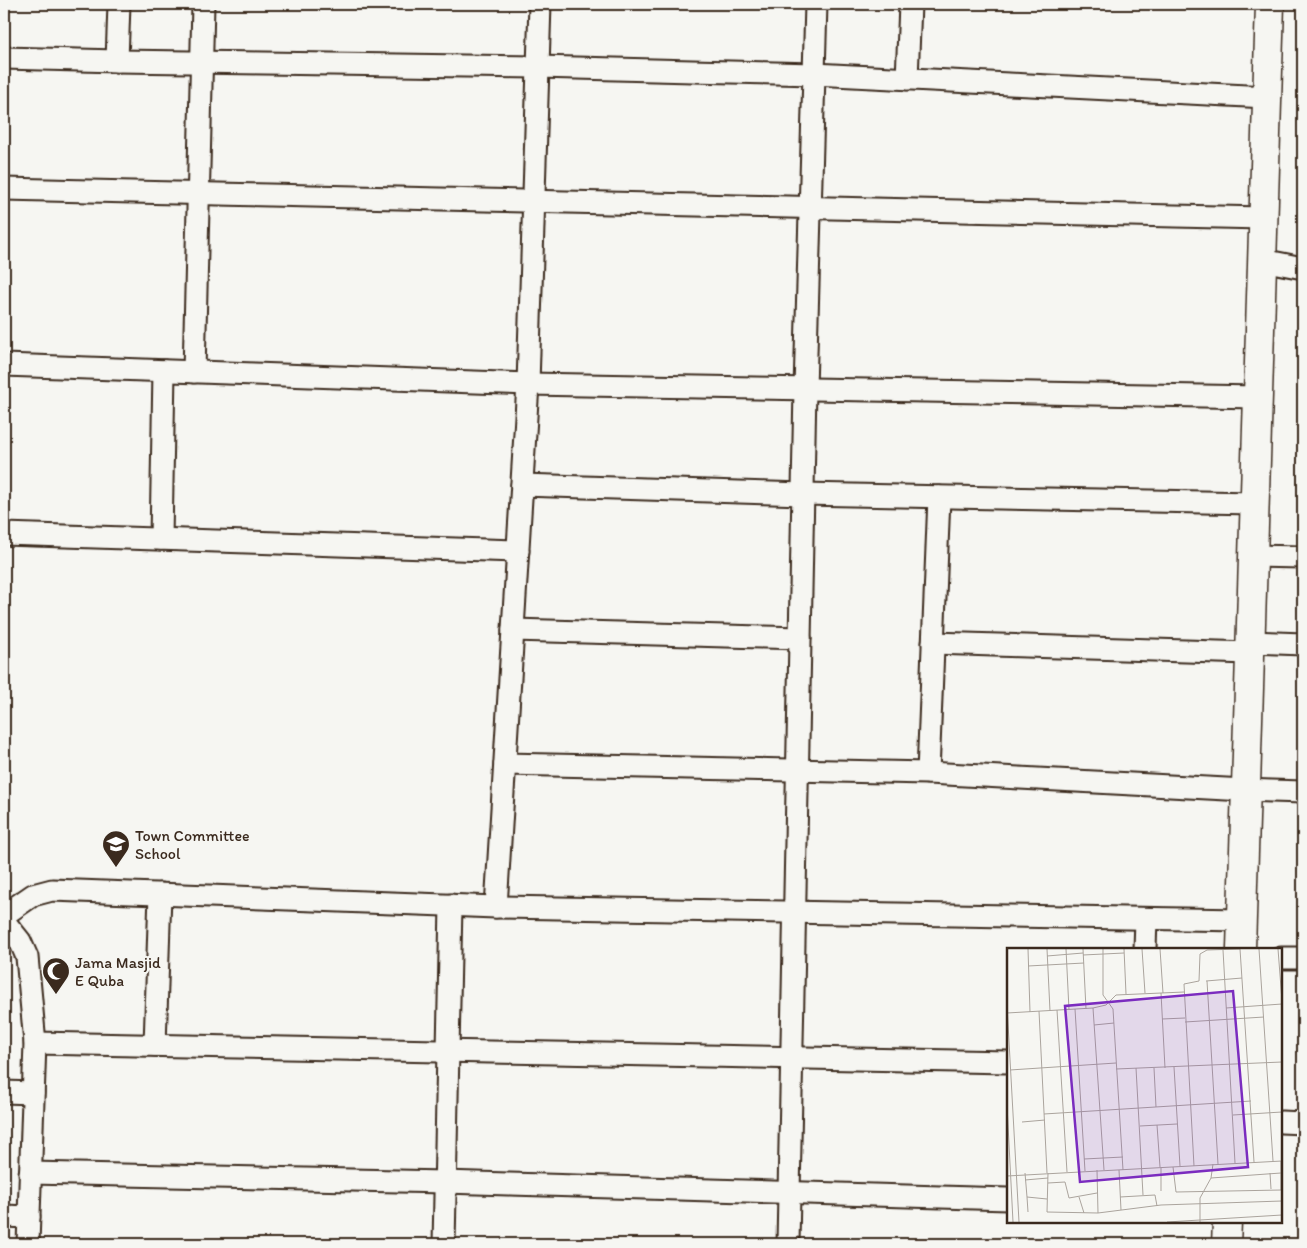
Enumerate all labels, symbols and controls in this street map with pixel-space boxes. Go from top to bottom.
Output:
place label: Town Committee School [135,826,250,863]
school or university icon: Town Committee School [101,829,131,868]
inset map [1007,948,1282,1223]
place label: Jama Masjid E Quba [75,953,161,990]
mosque icon: Jama Masjid E Quba [41,956,71,995]

